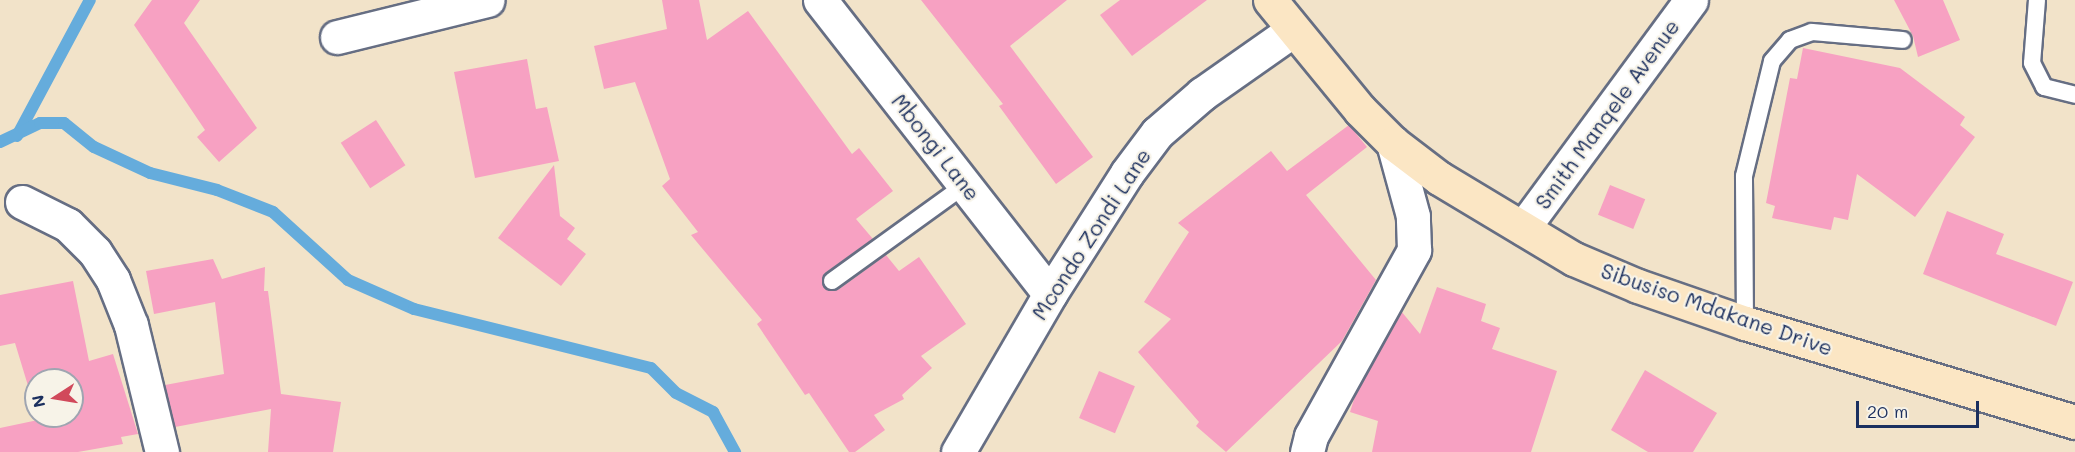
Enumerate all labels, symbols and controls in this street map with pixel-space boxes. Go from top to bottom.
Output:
street label: Smith Manqele Avenue [1530,14,1684,214]
street label: Mbongi Lane [887,89,985,205]
street label: Mcondo Zondi Lane [1026,144,1156,324]
street label: Sibusiso Mdakane Drive [1598,257,1836,361]
north arrow [24,368,84,428]
scale bar [1859,389,1982,427]
text: N [26,393,49,410]
text: 20 m [1867,399,1908,423]

